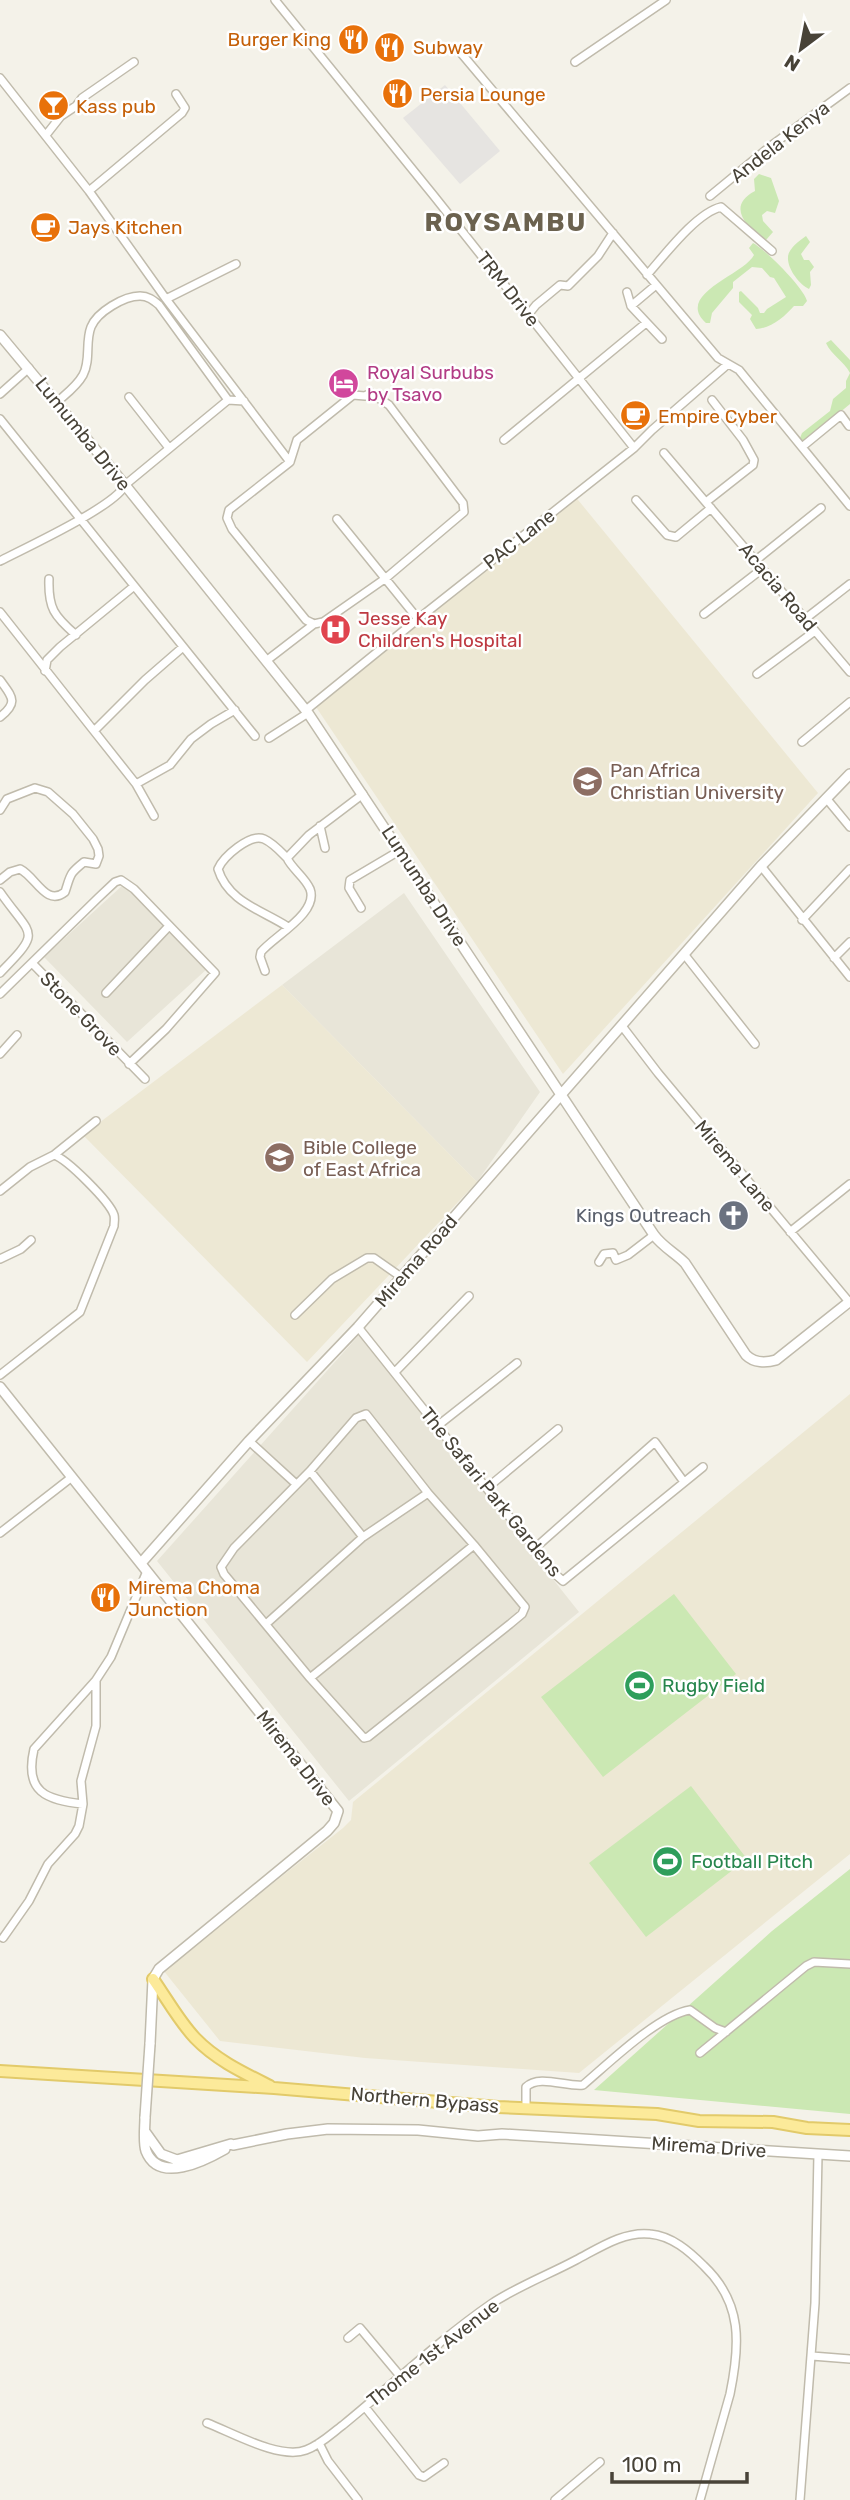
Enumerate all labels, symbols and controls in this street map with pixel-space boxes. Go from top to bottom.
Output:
north arrow [766,14,836,84]
restaurant icon: Burger King [337,22,371,56]
place label: Burger King [228,28,331,51]
restaurant icon: Subway [373,30,407,64]
place label: Subway [413,36,483,59]
text: N [780,50,804,76]
restaurant icon: Persia Lounge [380,77,414,111]
place label: Persia Lounge [420,83,546,106]
bar icon: Kass pub [36,89,70,123]
place label: Kass pub [76,95,156,118]
street label: Andela Kenya [726,96,834,188]
district label: ROYSAMBU [425,207,587,238]
cafe icon: Jays Kitchen [28,210,62,244]
place label: Jays Kitchen [68,216,182,239]
street label: TRM Drive [472,247,544,331]
place label: Royal Surbubs by Tsavo [367,361,494,406]
hotel icon: Royal Surbubs by Tsavo [327,366,361,400]
street label: Lumumba Drive [30,373,136,495]
cafe icon: Empire Cyber [618,399,652,433]
place label: Empire Cyber [658,405,778,428]
street label: PAC Lane [479,504,559,574]
street label: Acacia Road [734,538,822,636]
place label: Jesse Kay Children's Hospital [358,607,522,652]
hospital icon: Jesse Kay Children's Hospital [318,612,352,646]
place label: Pan Africa Christian University [610,759,784,804]
school or university icon: Pan Africa Christian University [570,764,604,798]
street label: Lumumba Drive [376,821,472,951]
street label: Stone Grove [35,967,127,1061]
street label: Mirema Lane [690,1115,780,1217]
place label: Bible College of East Africa [303,1136,421,1181]
school or university icon: Bible College of East Africa [263,1141,297,1175]
church icon: Kings Outreach [717,1198,751,1232]
place label: Kings Outreach [576,1204,711,1227]
street label: Mirema Road [370,1210,462,1312]
street label: The Safari Park Gardens [416,1403,566,1581]
place label: Mirema Choma Junction [128,1576,260,1621]
restaurant icon: Mirema Choma Junction [88,1581,122,1615]
sports icon: Rugby Field [622,1668,656,1702]
place label: Rugby Field [662,1674,765,1697]
street label: Mirema Drive [251,1706,341,1810]
sports icon: Football Pitch [651,1844,685,1878]
place label: Football Pitch [691,1850,813,1873]
street label: Northern Bypass [350,2082,500,2118]
street label: Mirema Drive [651,2132,767,2162]
street label: Thome 1st Avenue [362,2294,504,2412]
scale bar [612,2440,747,2484]
text: 100 m [622,2452,681,2477]

